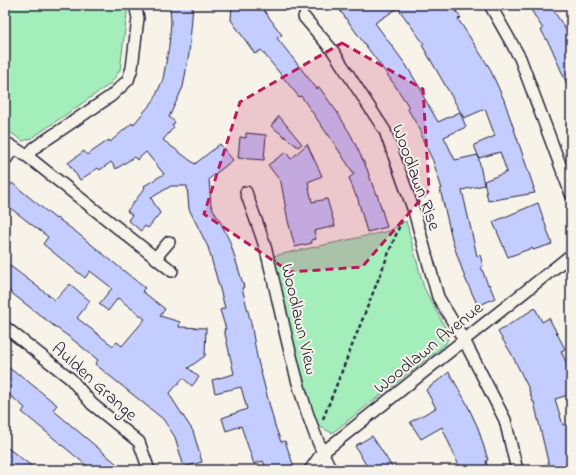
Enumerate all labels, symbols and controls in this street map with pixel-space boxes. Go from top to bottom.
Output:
street label: Woodlawn Rise [384,121,447,235]
street label: Woodlawn View [273,261,323,378]
street label: Woodlawn Avenue [369,296,490,401]
street label: Aulden Grange [44,337,143,429]

